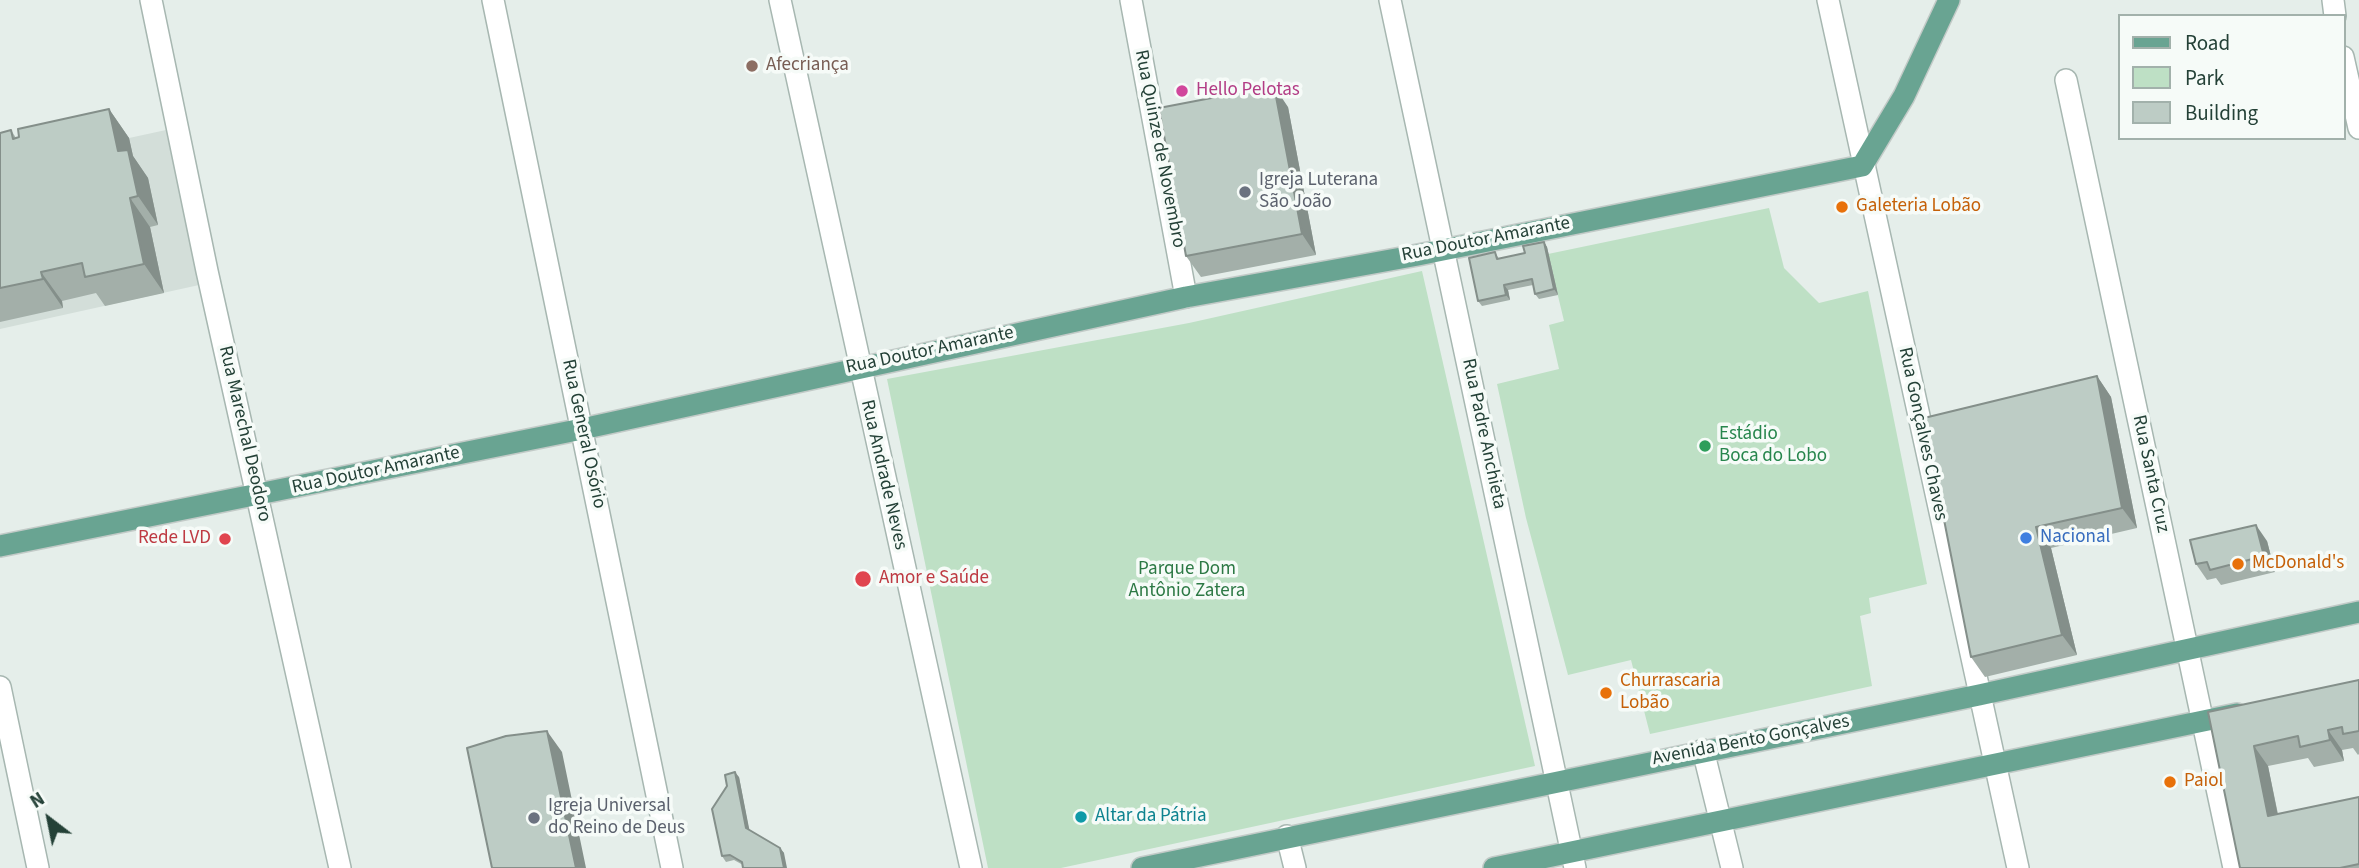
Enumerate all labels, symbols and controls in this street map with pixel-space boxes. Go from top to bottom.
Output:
legend [2118,14,2345,140]
text: Road [2185,28,2230,58]
street label: Rua Quinze de Novembro [1129,48,1189,250]
place label: Afecriança [766,55,849,77]
marker: Afecriança [744,58,760,74]
text: Park [2185,63,2224,93]
place label: Hello Pelotas [1196,80,1300,102]
marker: Hello Pelotas [1174,83,1190,99]
text: Building [2185,98,2258,128]
place label: Igreja Luterana São João [1259,170,1378,214]
marker: Igreja Luterana São João [1237,184,1253,200]
place label: Galeteria Lobão [1856,196,1981,218]
marker: Galeteria Lobão [1834,199,1850,215]
street label: Rua Doutor Amarante [1400,212,1572,268]
street label: Rua Doutor Amarante [844,322,1016,380]
street label: Rua Marechal Deodoro [213,344,275,524]
street label: Rua Gonçalves Chaves [1892,345,1952,523]
street label: Rua General Osório [556,357,610,511]
street label: Rua Padre Anchieta [1456,357,1510,511]
street label: Rua Andrade Neves [855,398,911,552]
street label: Rua Santa Cruz [2126,413,2174,535]
place label: Estádio Boca do Lobo [1719,424,1827,468]
marker: Estádio Boca do Lobo [1697,438,1713,454]
street label: Rua Doutor Amarante [290,442,462,500]
place label: Nacional [2040,527,2110,549]
place label: Rede LVD [138,528,211,550]
marker: Nacional [2018,530,2034,546]
marker: Rede LVD [217,531,233,547]
place label: McDonald's [2252,553,2344,575]
marker: McDonald's [2230,556,2246,572]
park label: Parque Dom Antônio Zatera [1129,559,1245,603]
place label: Amor e Saúde [879,568,989,590]
marker: Amor e Saúde [853,569,873,589]
place label: Churrascaria Lobão [1620,671,1721,715]
marker: Churrascaria Lobão [1598,685,1614,701]
street label: Avenida Bento Gonçalves [1651,711,1851,771]
place label: Paiol [2184,771,2223,793]
marker: Paiol [2162,774,2178,790]
north arrow [14,784,84,854]
text: N [25,786,50,816]
place label: Igreja Universal do Reino de Deus [548,796,685,840]
place label: Altar da Pátria [1095,806,1207,828]
marker: Altar da Pátria [1073,809,1089,825]
marker: Igreja Universal do Reino de Deus [526,810,542,826]

